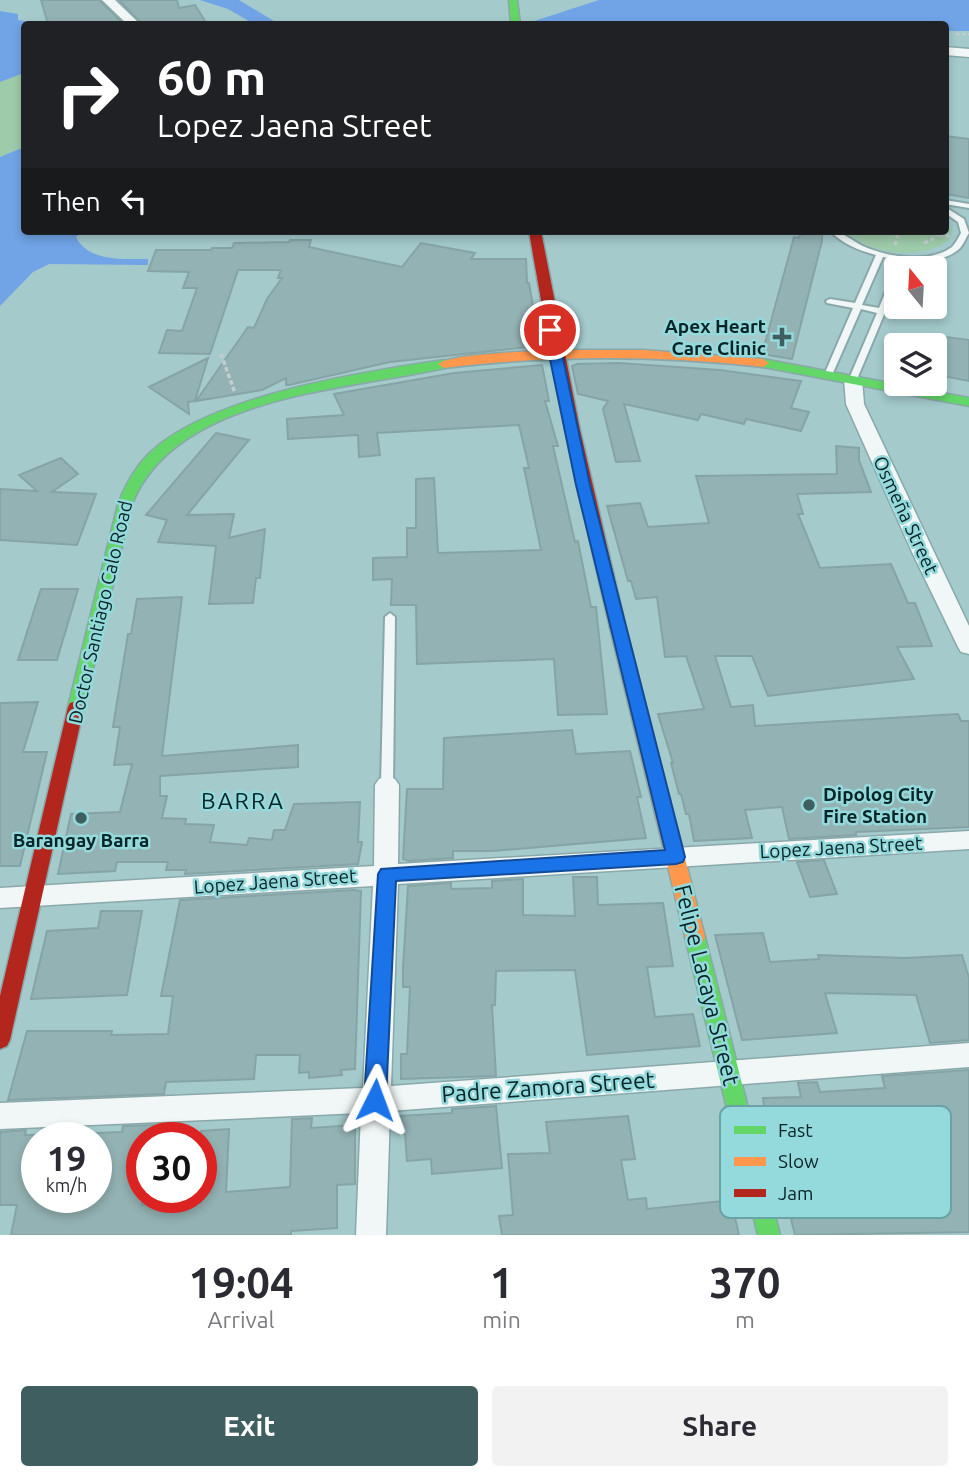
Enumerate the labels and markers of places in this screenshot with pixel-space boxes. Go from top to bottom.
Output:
pin [520,300,580,360]
place label: Apex Heart Care Clinic [664,315,766,359]
marker: Apex Heart Care Clinic [772,327,792,347]
place label: Dipolog City Fire Station [823,783,934,827]
marker: Dipolog City Fire Station [801,797,817,813]
marker: Barangay Barra [73,810,89,826]
place label: Barangay Barra [13,829,149,851]

